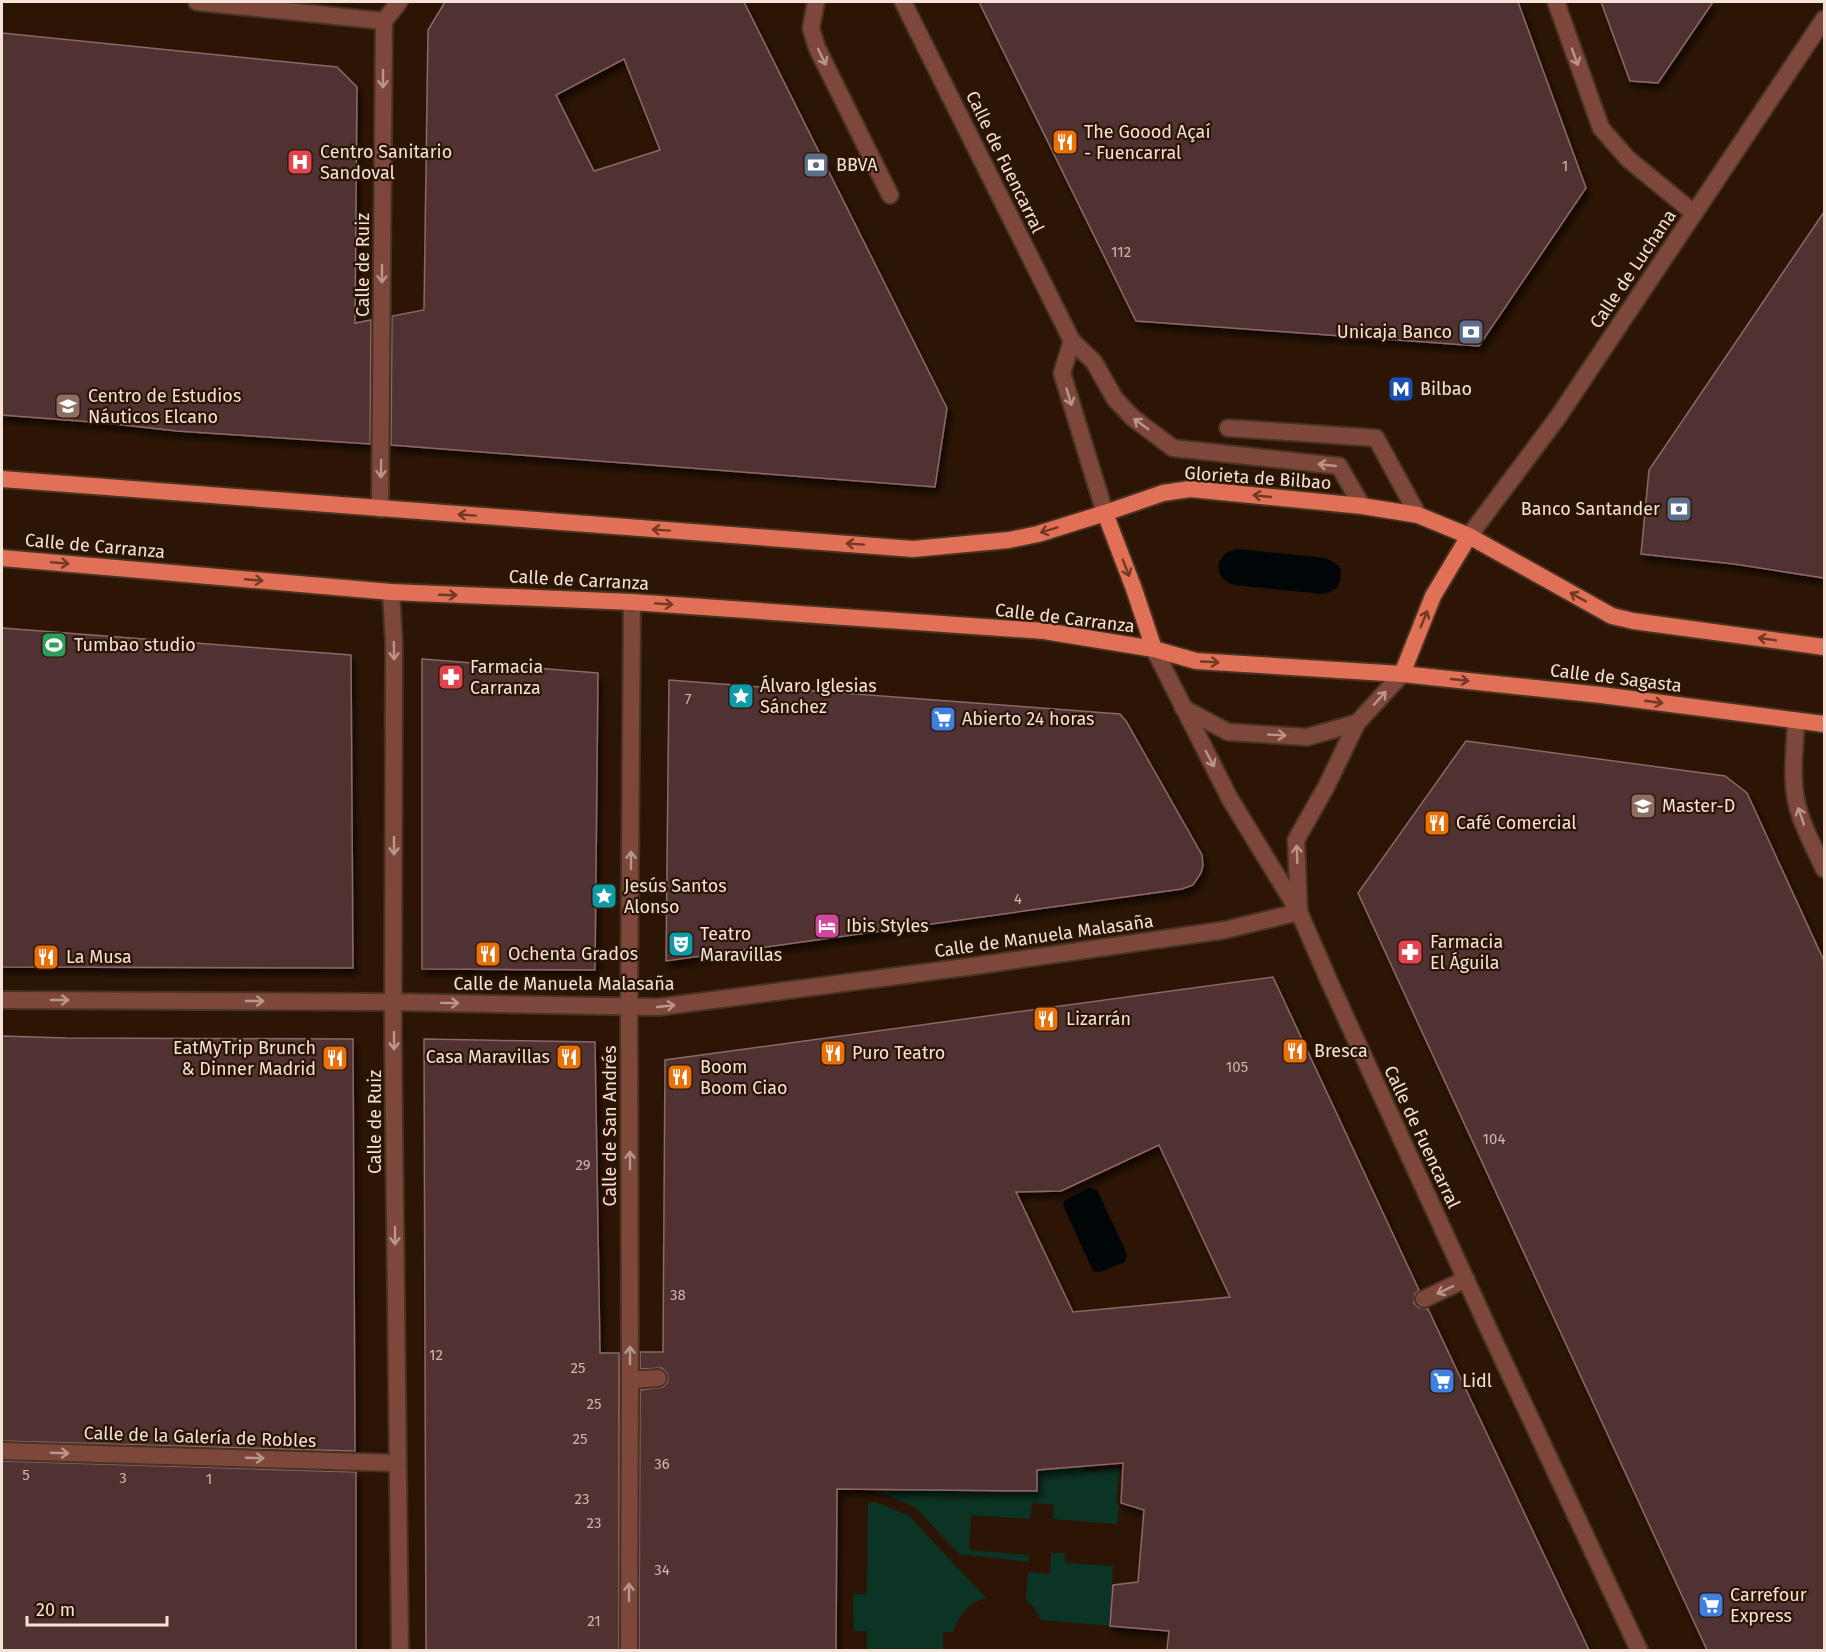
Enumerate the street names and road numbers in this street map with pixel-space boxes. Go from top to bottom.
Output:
street label: Calle de Fuencarral [961,87,1049,237]
street label: Calle de Luchana [1585,205,1681,333]
street label: Calle de Ruiz [352,213,374,317]
street label: Glorieta de Bilbao [1184,462,1332,494]
street label: Calle de Carranza [24,529,166,563]
street label: Calle de Carranza [508,565,650,595]
street label: Calle de Carranza [994,599,1136,637]
street label: Calle de Sagasta [1549,659,1683,697]
street label: Calle de Manuela Malasaña [933,910,1155,962]
street label: Calle de Manuela Malasaña [453,973,675,995]
street label: Calle de San Andrés [599,1045,621,1207]
street label: Calle de Fuencarral [1379,1062,1465,1212]
street label: Calle de Ruiz [364,1070,386,1174]
street label: Calle de la Galería de Robles [83,1422,317,1452]

